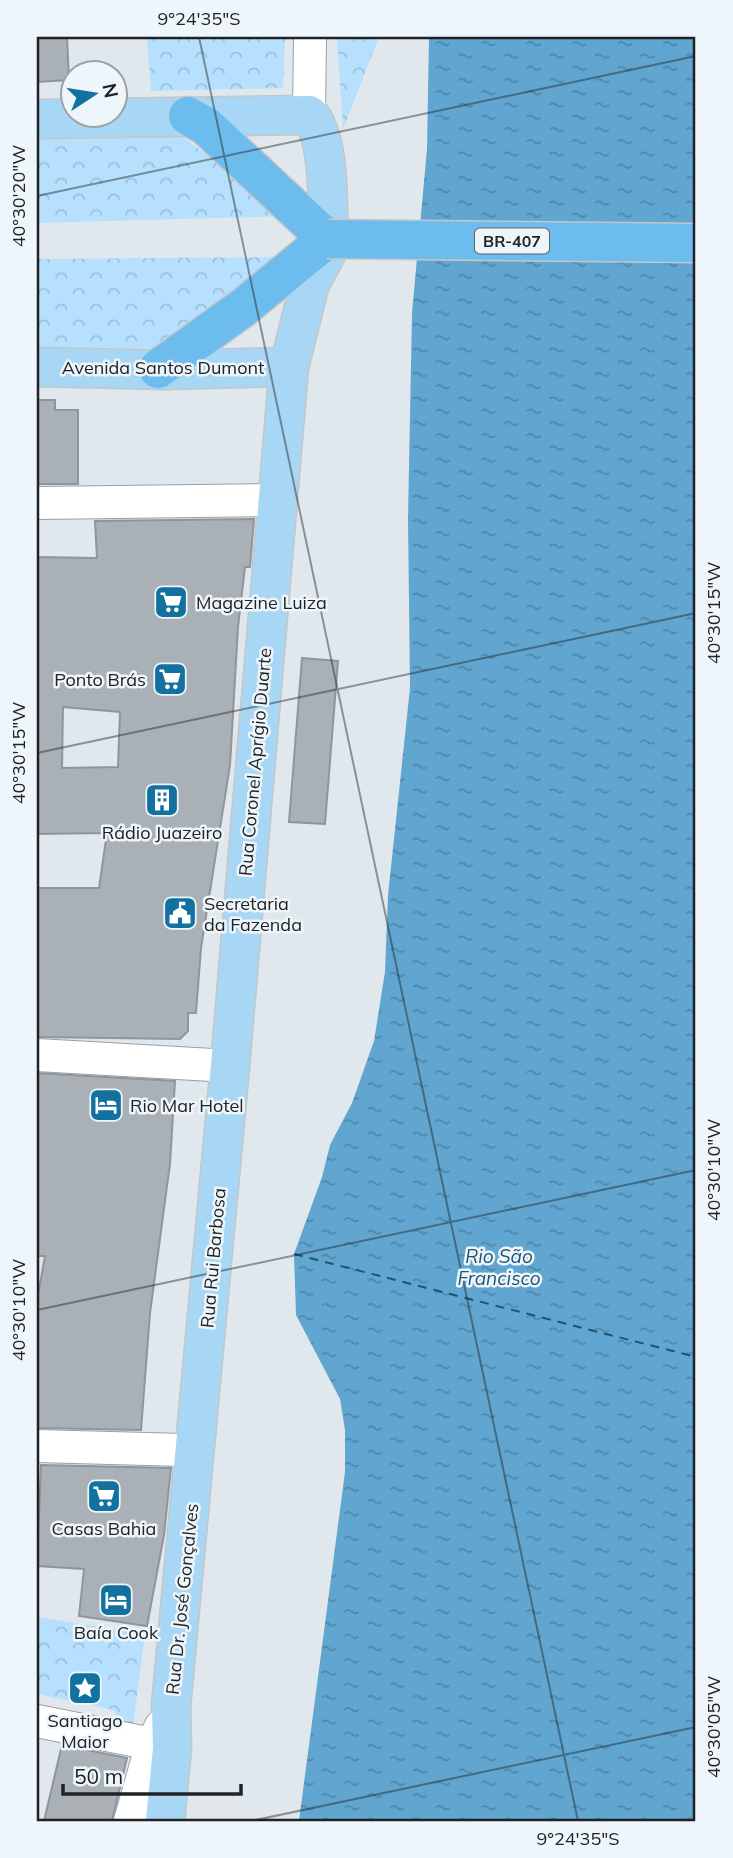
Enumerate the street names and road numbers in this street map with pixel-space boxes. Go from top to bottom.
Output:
road number: BR-407 [475,229,549,254]
street label: Avenida Santos Dumont [62,356,264,379]
street label: Rua Coronel Aprígio Duarte [234,647,276,877]
street label: Rua Rui Barbosa [195,1187,231,1329]
street label: Rua Dr. José Gonçalves [161,1502,204,1696]

